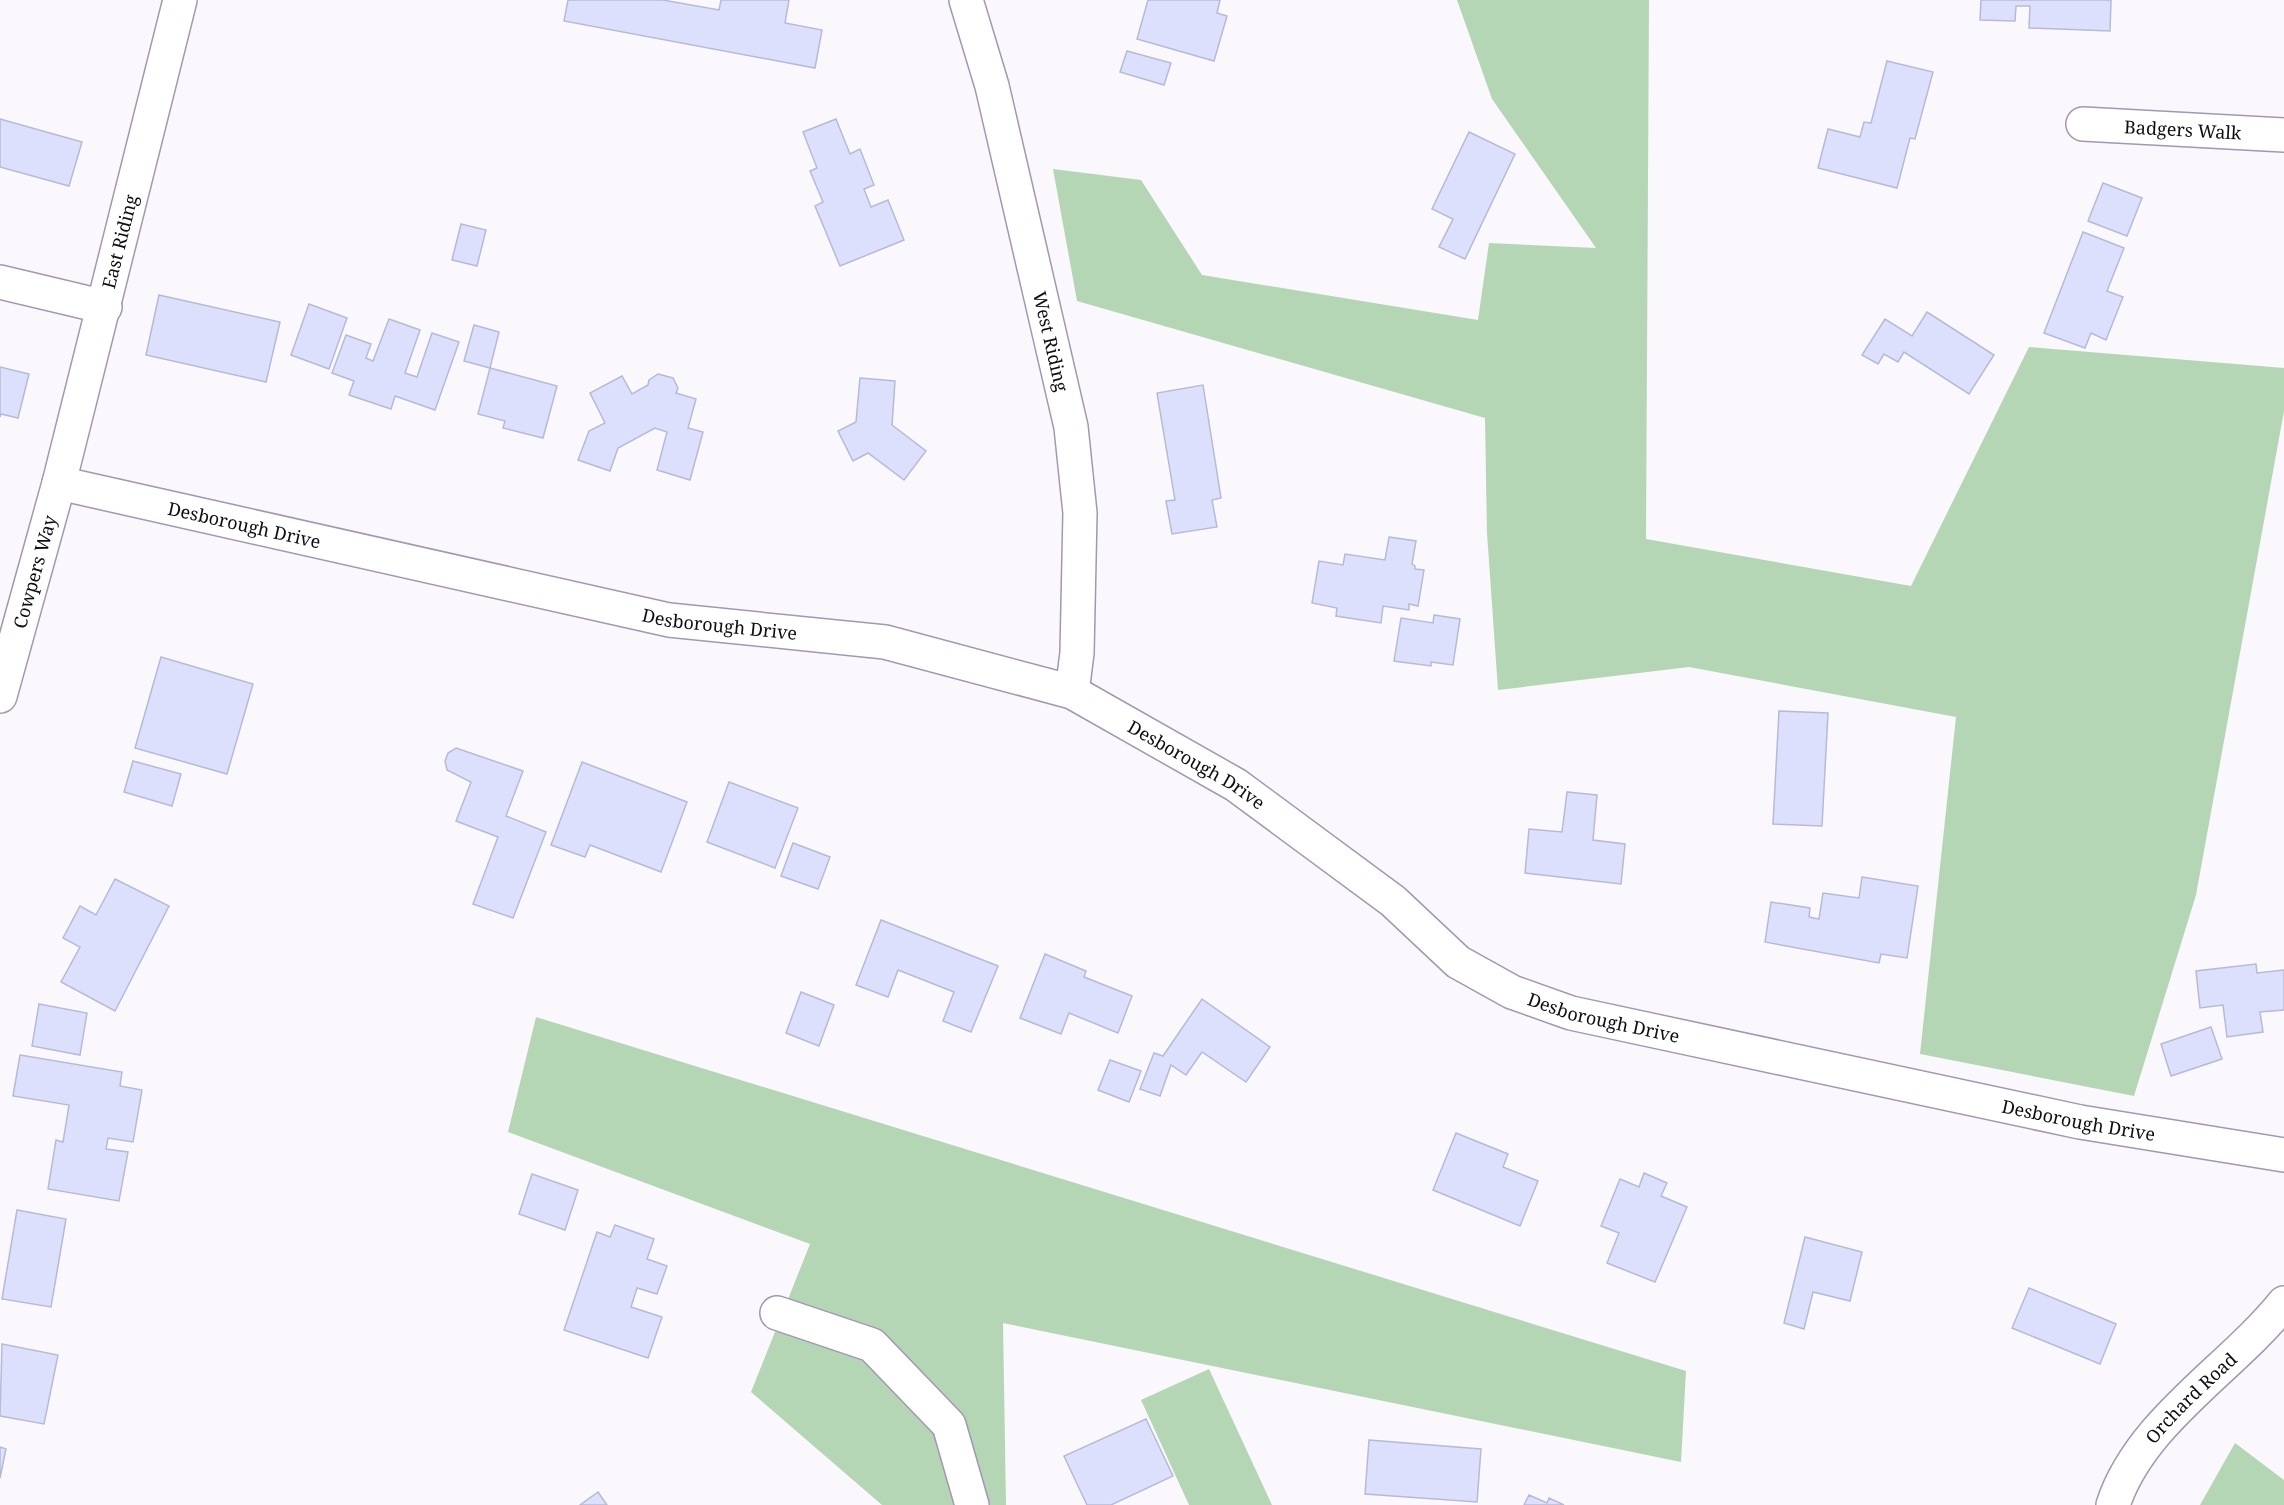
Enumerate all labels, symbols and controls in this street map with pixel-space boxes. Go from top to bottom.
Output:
street label: Badgers Walk [2124,114,2243,145]
street label: East Riding [96,192,143,291]
street label: West Riding [1028,289,1074,394]
street label: Desborough Drive [166,496,323,553]
street label: Cowpers Way [7,512,62,631]
street label: Desborough Drive [640,602,798,645]
street label: Desborough Drive [1124,714,1270,815]
street label: Desborough Drive [1524,987,1682,1048]
street label: Desborough Drive [2000,1094,2157,1146]
street label: Orchard Road [2140,1347,2242,1448]

